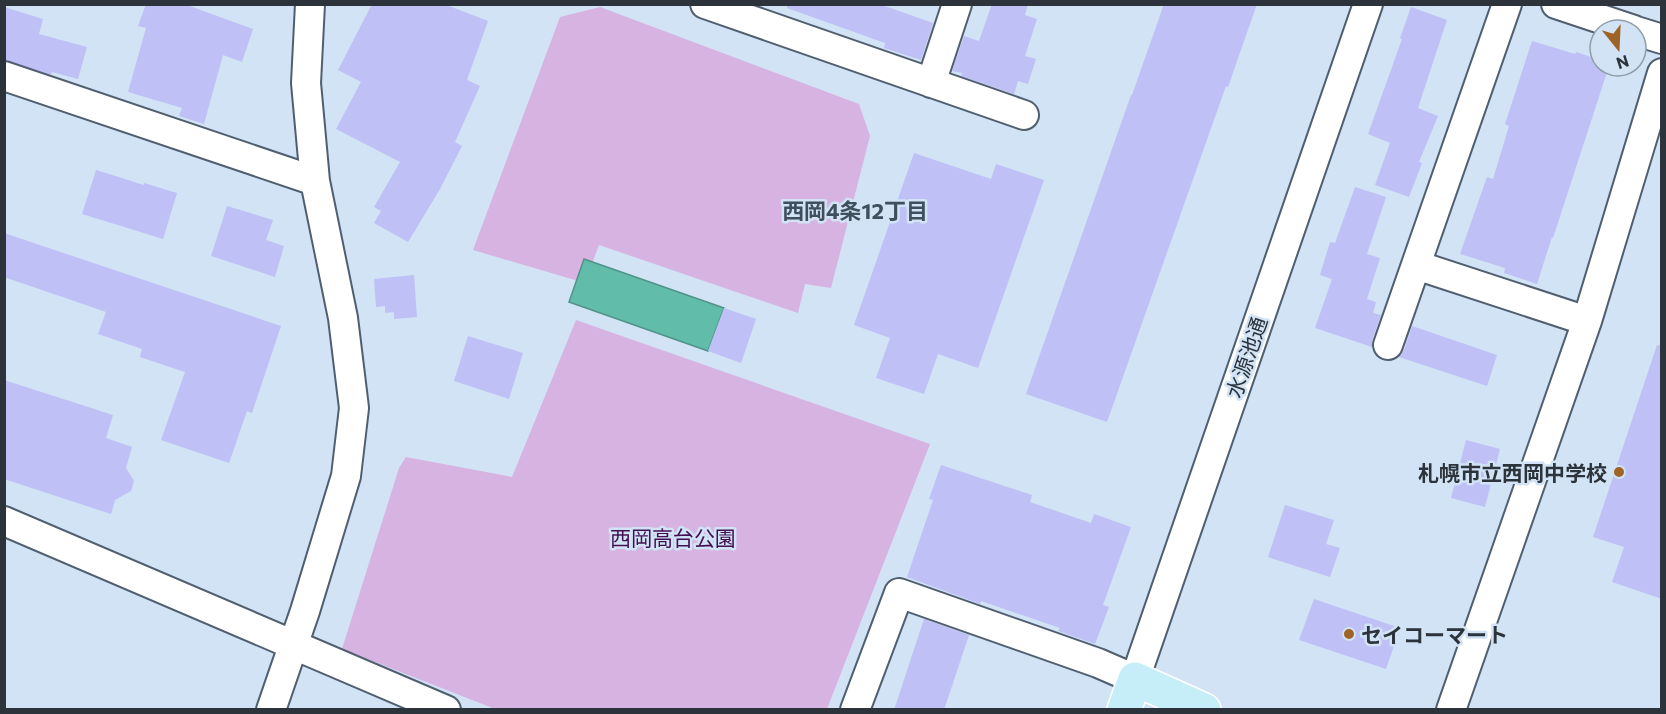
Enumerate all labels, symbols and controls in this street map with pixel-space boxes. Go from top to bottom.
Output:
north arrow [1588,18,1648,78]
text: N [1614,52,1631,74]
district label: 西岡4条12丁目 [782,197,928,224]
street label: 水源池通 [1221,313,1271,401]
place label: 札幌市立西岡中学校 [1418,460,1607,485]
marker: 札幌市立西岡中学校 [1612,465,1626,479]
park label: 西岡高台公園 [610,525,736,550]
place label: セイコーマート [1361,622,1508,647]
marker: セイコーマート [1342,627,1356,641]

